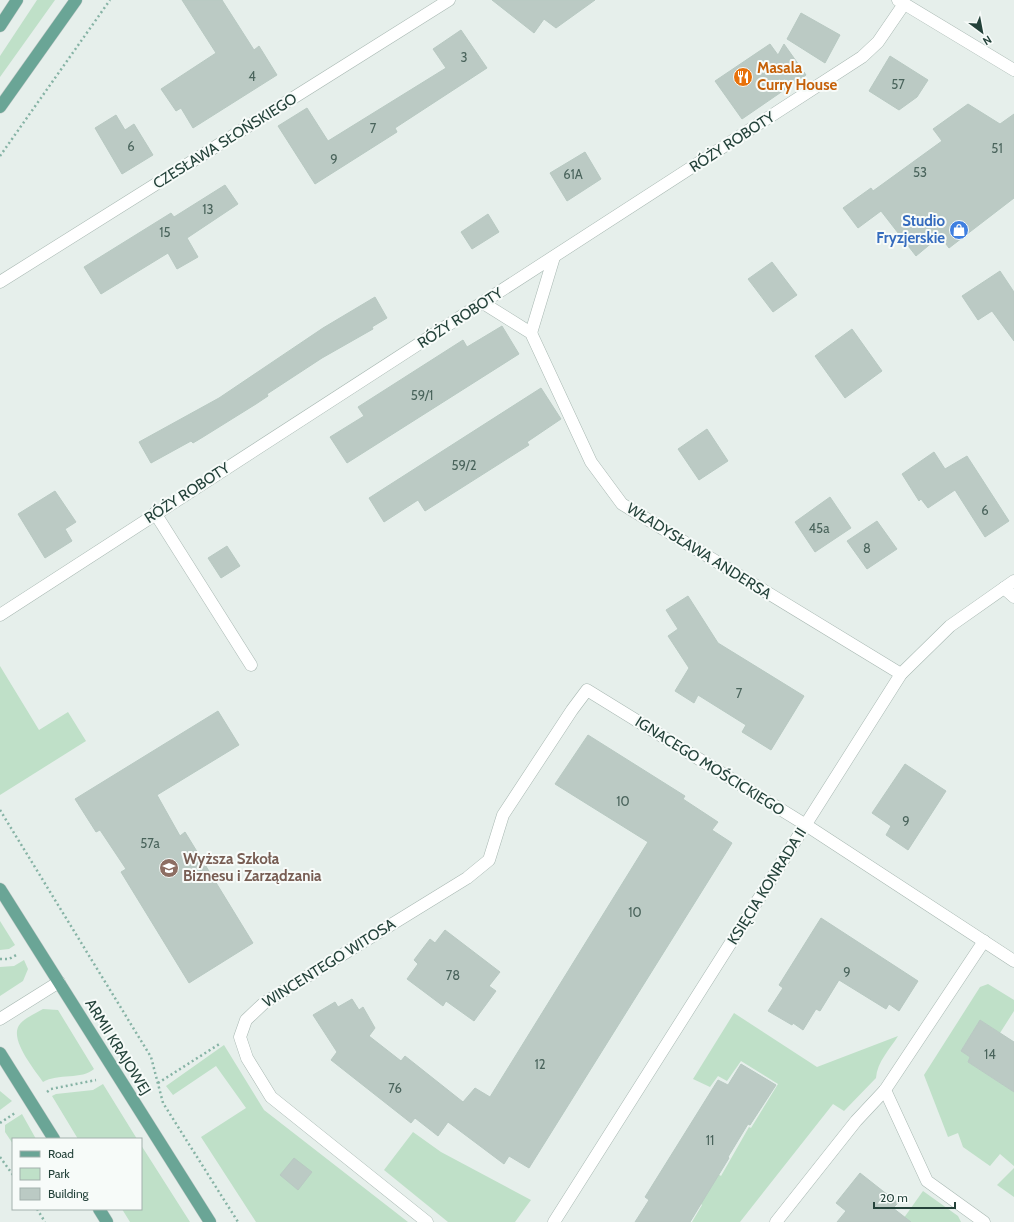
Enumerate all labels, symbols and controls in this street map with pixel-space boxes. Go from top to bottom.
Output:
north arrow [962,12,1002,52]
text: N [980,32,994,48]
house number: 3 [460,49,468,65]
place label: Masala Curry House [757,59,837,94]
restaurant icon: Masala Curry House [732,66,754,88]
house number: 4 [248,68,256,84]
house number: 57 [891,76,905,92]
street label: CZESŁAWA SŁOŃSKIEGO [149,88,300,193]
street label: RÓŻY ROBOTY [685,107,778,176]
house number: 7 [370,120,377,136]
house number: 6 [127,138,135,154]
house number: 51 [991,140,1003,156]
house number: 9 [330,151,338,167]
house number: 53 [913,164,927,180]
house number: 61A [563,166,583,182]
house number: 13 [202,201,214,217]
place label: Studio Fryzjerskie [876,212,945,247]
shop icon: Studio Fryzjerskie [948,219,970,241]
house number: 15 [159,224,171,240]
street label: RÓŻY ROBOTY [413,283,506,352]
house number: 59/1 [411,387,433,403]
house number: 59/2 [451,457,477,473]
street label: RÓŻY ROBOTY [140,458,233,527]
street label: WŁADYSŁAWA ANDERSA [623,499,775,603]
house number: 6 [981,502,989,518]
house number: 45a [809,520,830,536]
house number: 8 [863,540,871,556]
house number: 7 [736,685,743,701]
street label: IGNACEGO MOŚCICKIEGO [632,712,789,819]
house number: 10 [616,793,630,809]
house number: 9 [902,813,910,829]
street label: KSIĘCIA KONRADA II [724,824,810,948]
house number: 57a [140,835,160,851]
place label: Wyższa Szkoła Biznesu i Zarządzania [183,850,322,885]
school or university icon: Wyższa Szkoła Biznesu i Zarządzania [158,857,180,879]
house number: 10 [628,904,642,920]
street label: WINCENTEGO WITOSA [259,914,399,1011]
house number: 9 [843,964,851,980]
house number: 78 [446,967,460,983]
street label: ARMII KRAJOWEJ [81,996,155,1098]
house number: 14 [984,1046,996,1062]
house number: 12 [534,1056,546,1072]
house number: 76 [388,1080,402,1096]
house number: 11 [706,1132,714,1148]
legend [12,1138,142,1210]
text: Road [48,1146,74,1161]
text: Park [48,1166,70,1181]
scale bar [874,1184,955,1210]
text: Building [48,1186,90,1201]
text: 20 m [880,1190,908,1205]

